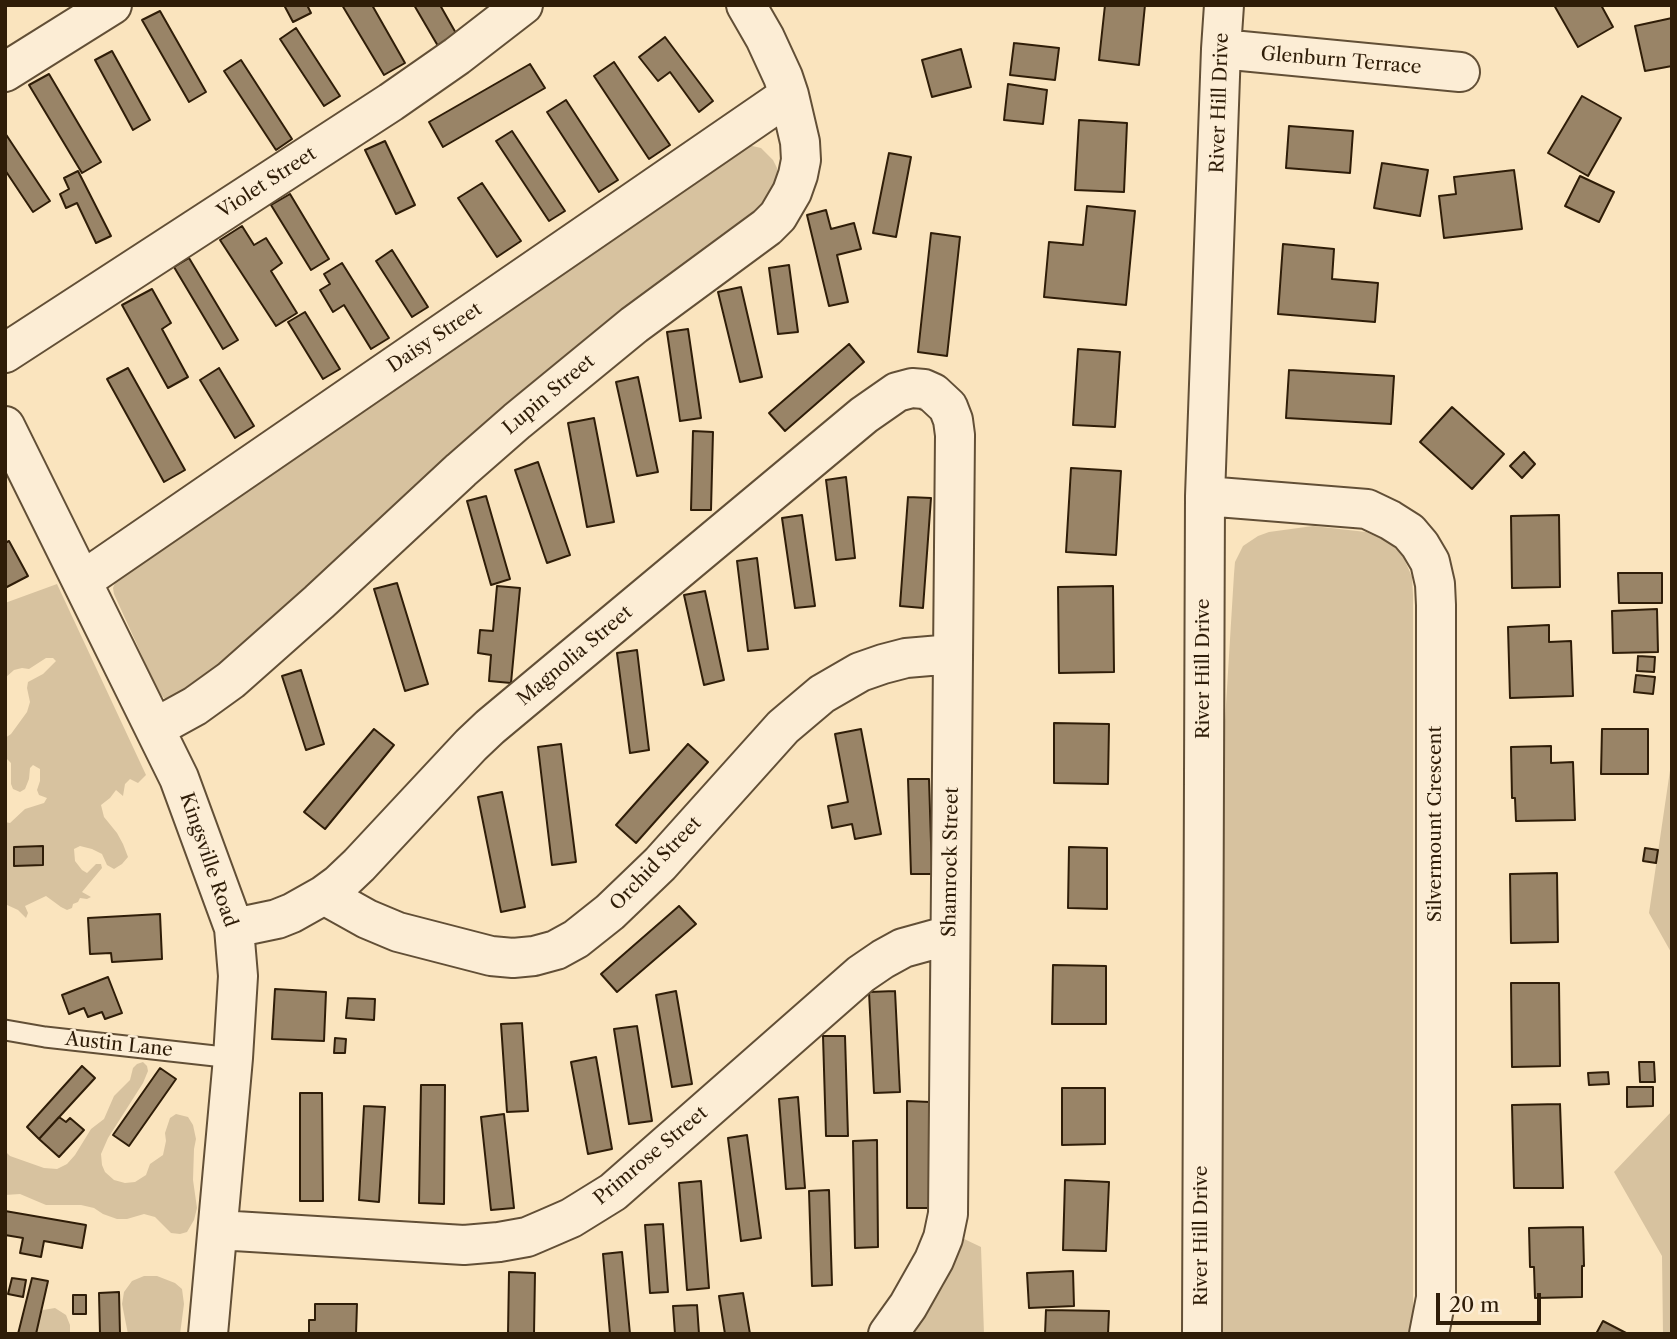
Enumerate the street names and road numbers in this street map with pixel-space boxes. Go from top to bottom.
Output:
street label: River Hill Drive [1206,32,1234,174]
street label: Glenburn Terrace [1260,43,1422,79]
street label: Violet Street [213,143,321,223]
street label: Daisy Street [384,298,486,378]
street label: Lupin Street [499,350,599,440]
street label: River Hill Drive [1193,599,1215,739]
street label: Magnolia Street [513,601,637,711]
street label: Silvermount Crescent [1425,726,1447,922]
street label: Shamrock Street [938,787,964,937]
street label: Kingsville Road [174,790,242,930]
street label: Orchid Street [606,812,706,916]
street label: Austin Lane [64,1028,174,1062]
street label: Primrose Street [590,1102,712,1210]
street label: River Hill Drive [1191,1166,1213,1306]

